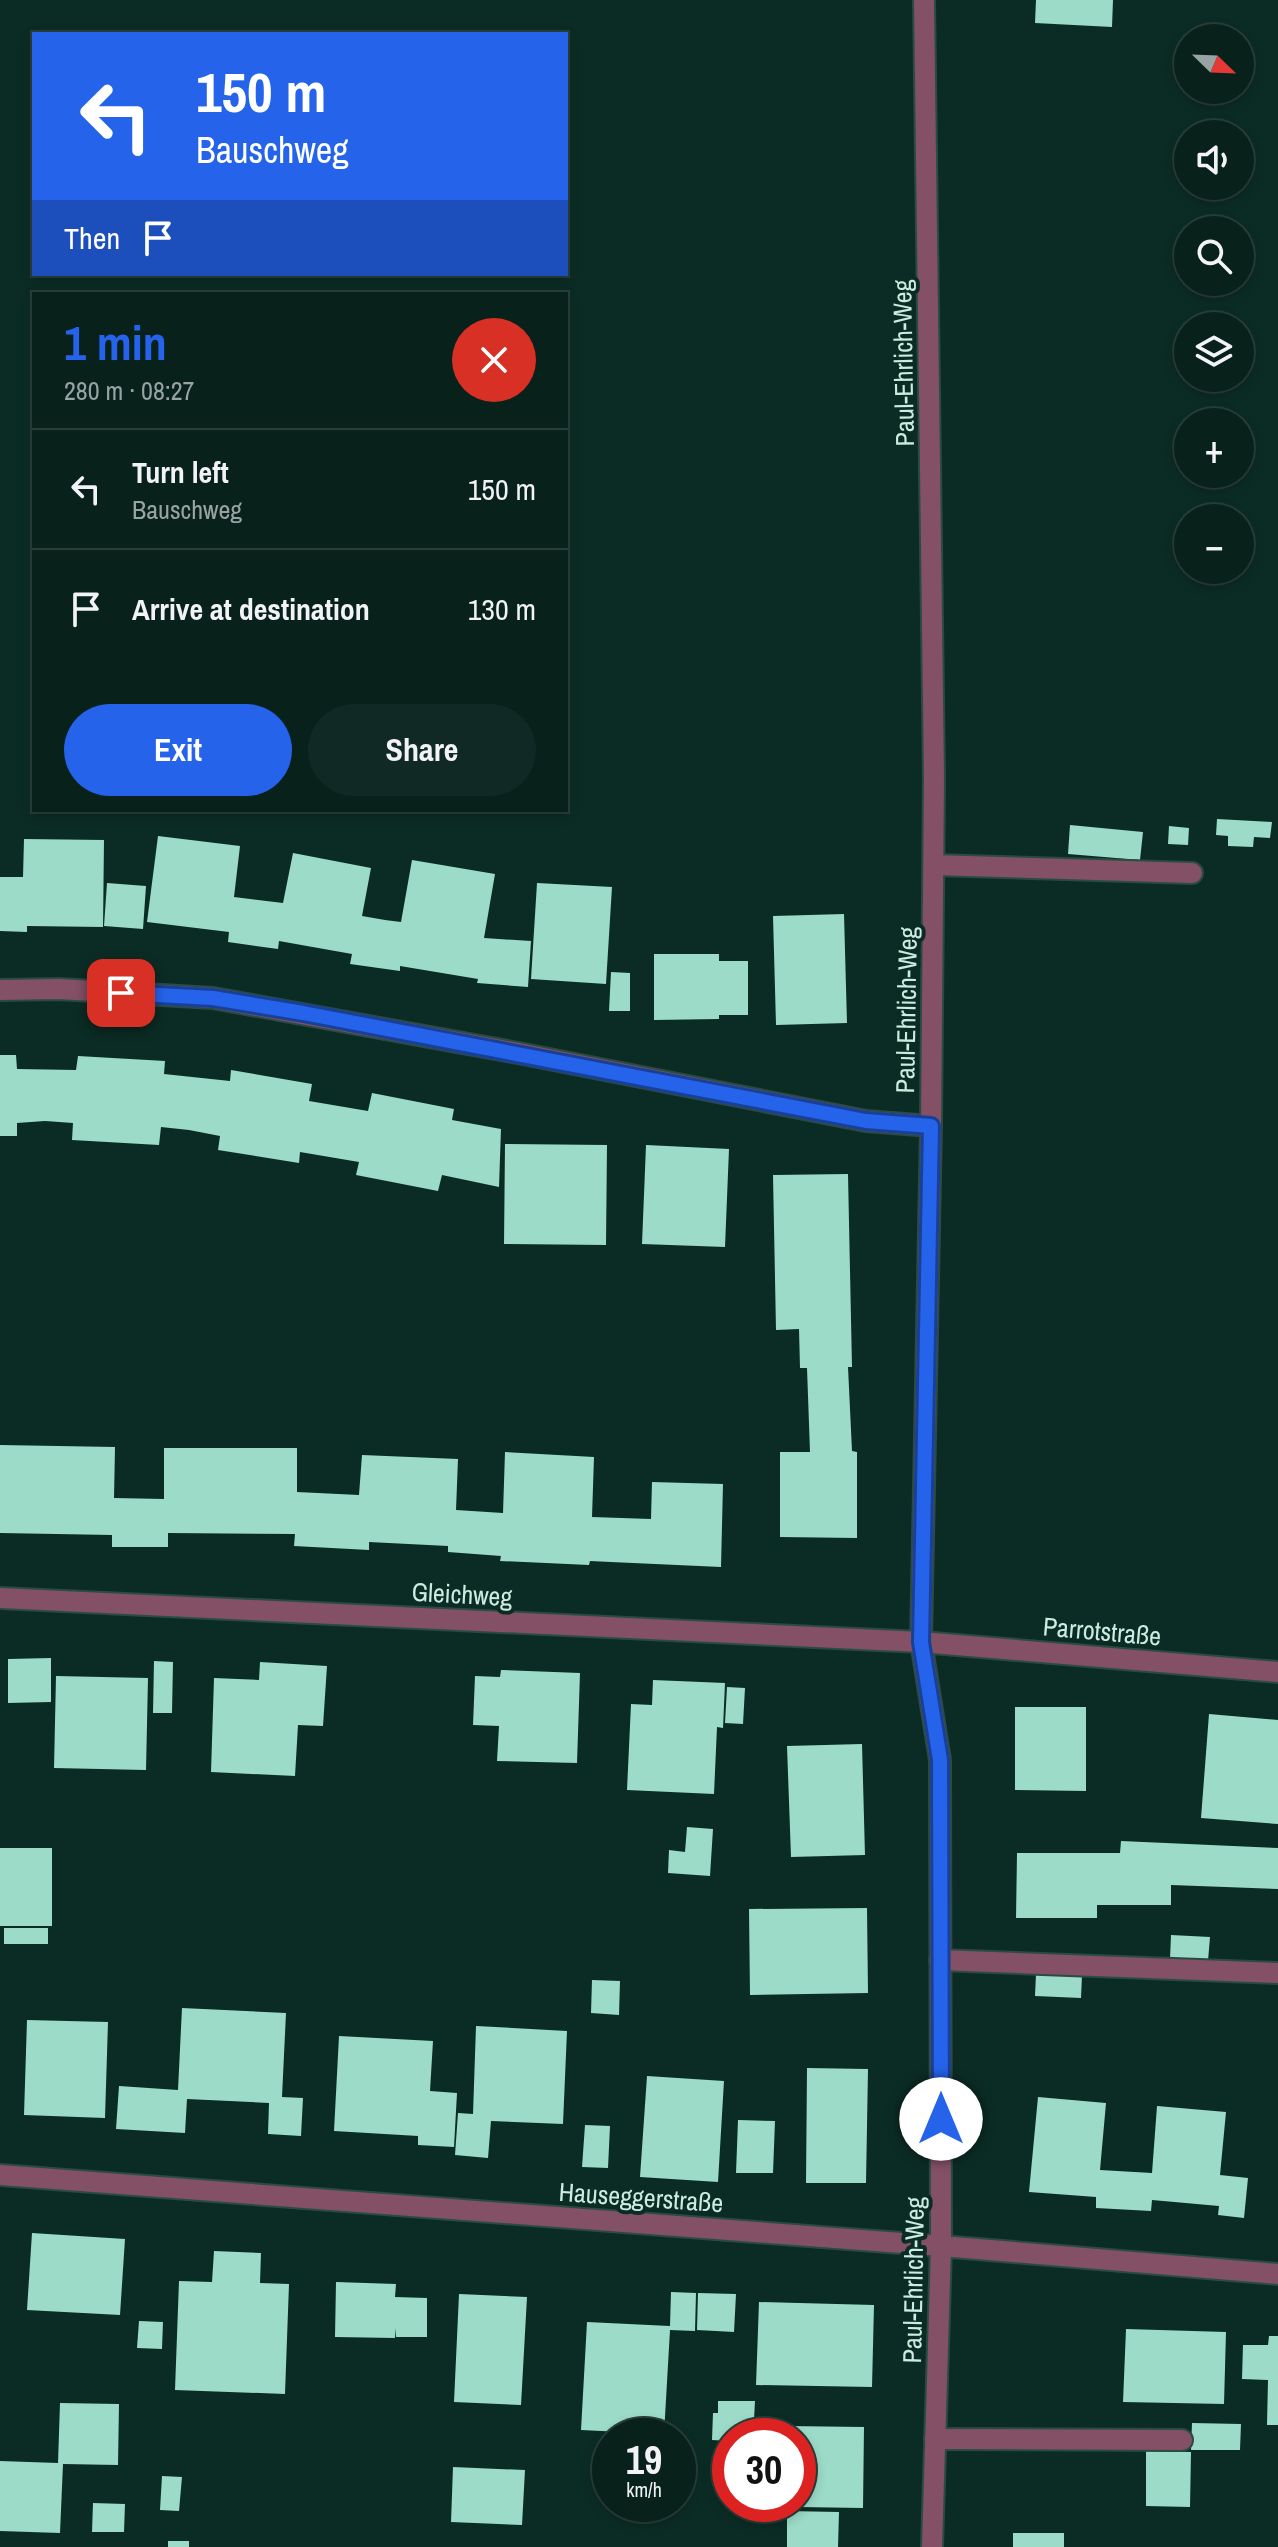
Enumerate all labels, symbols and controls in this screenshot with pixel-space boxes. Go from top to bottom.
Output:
north arrow [1174,24,1254,104]
map controls [1174,24,1254,584]
text: 150 m [196,54,326,129]
icon: left [64,64,168,168]
button: sound [1174,120,1254,200]
text: Bauschweg [196,126,349,174]
icon: arrive [136,216,180,260]
button: search [1174,216,1254,296]
text: Then [64,218,120,258]
street label: Paul-Ehrlich-Weg [884,279,922,447]
text: 1 min [64,310,167,375]
button: layers [1174,312,1254,392]
button: close [452,318,536,402]
text: 280 m · 08:27 [64,373,194,408]
button: + [1174,408,1254,488]
text: Turn left [132,452,229,492]
icon: left [64,467,108,511]
text: 150 m [468,469,536,509]
text: Bauschweg [132,492,242,527]
button: − [1174,504,1254,584]
icon: arrive [64,587,108,631]
text: Arrive at destination [132,589,370,629]
text: 130 m [468,589,536,629]
button: Exit [64,704,292,796]
button: Share [308,704,536,796]
street label: Paul-Ehrlich-Weg [887,926,925,1094]
pin [87,959,155,1027]
icon: arrive [99,971,143,1015]
street label: Gleichweg [411,1574,513,1614]
street label: Parrotstraße [1041,1608,1163,1654]
position arrow [899,2077,983,2161]
street label: Hauseggerstraße [558,2174,724,2220]
street label: Paul-Ehrlich-Weg [894,2196,932,2364]
speed limit sign: 30 [712,2418,816,2522]
text: 19 [626,2433,662,2486]
text: km/h [626,2476,662,2503]

